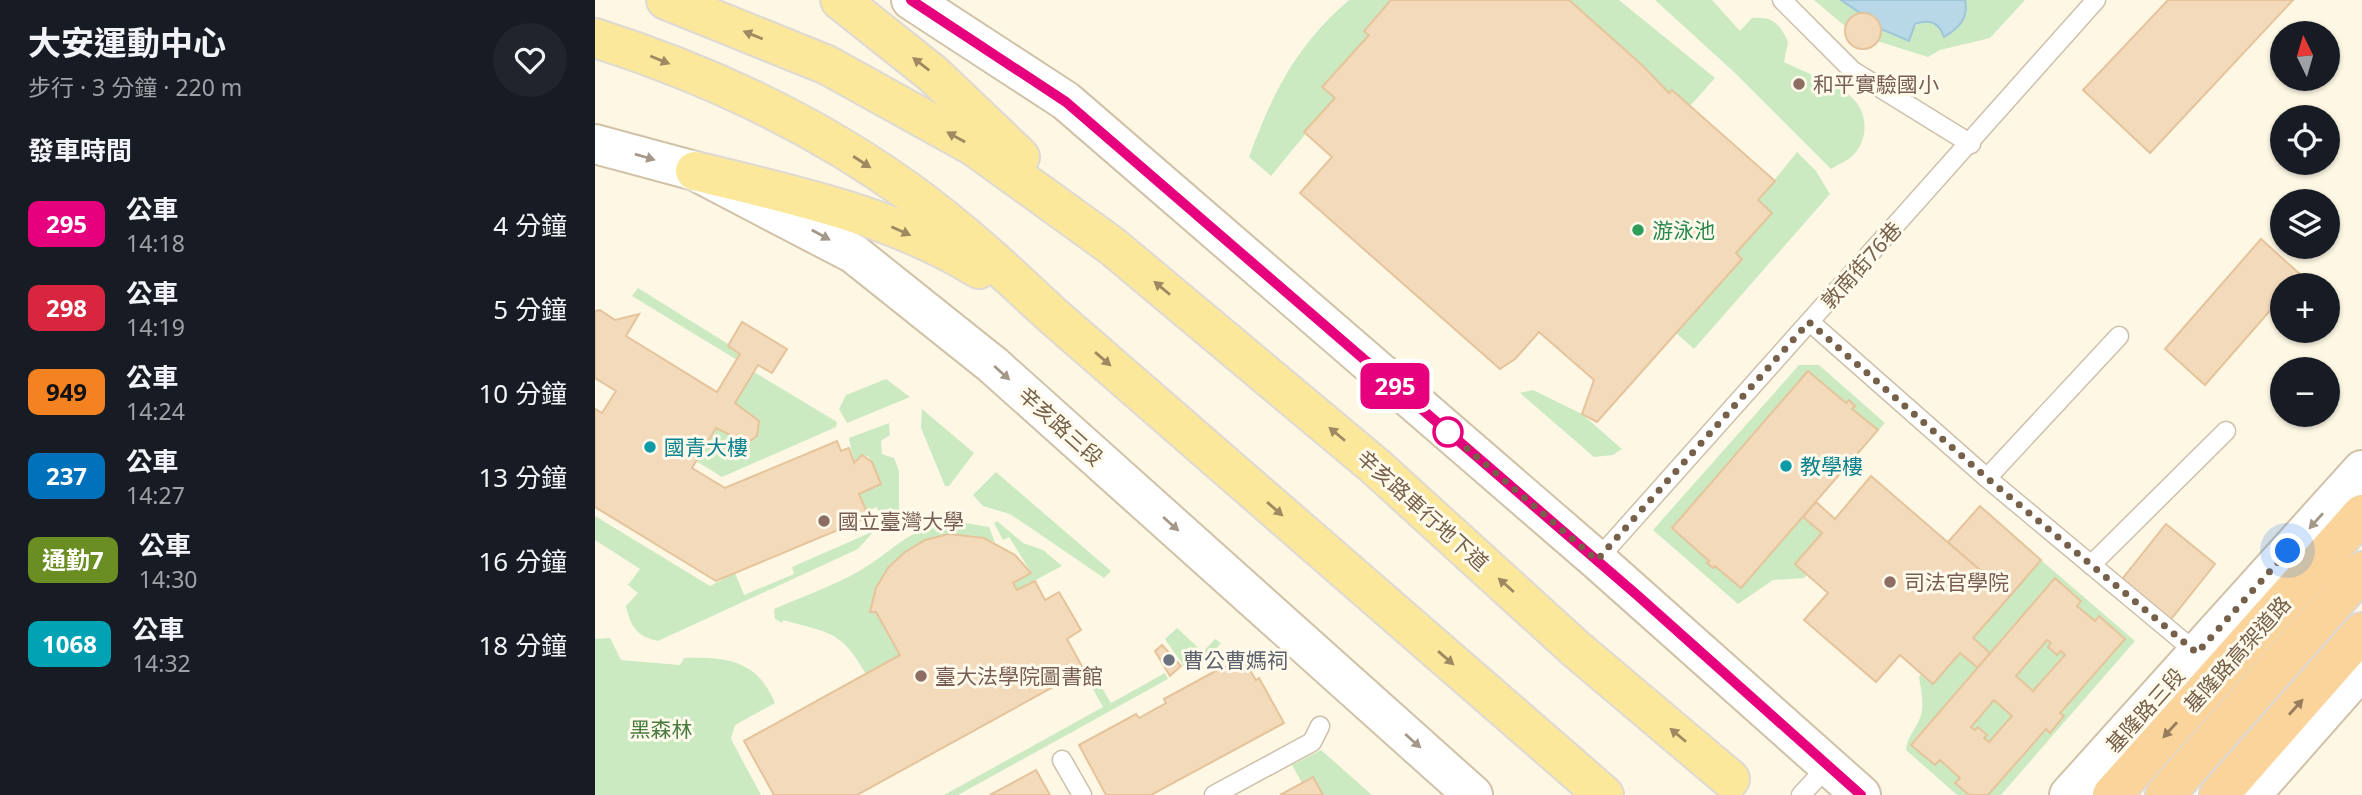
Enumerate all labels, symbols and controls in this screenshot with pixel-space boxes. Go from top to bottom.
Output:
text: 大安運動中心 [28,20,226,65]
north arrow [2270,21,2340,91]
map controls [2270,21,2340,427]
button: heart [493,23,567,97]
one-way arrow [742,29,763,40]
one-way arrow [649,54,670,65]
one-way arrow [912,57,930,71]
place label: 和平實驗國小 [1813,70,1939,98]
text: 步行 · 3 分鐘 · 220 m [28,71,242,103]
marker: 和平實驗國小 [1791,76,1807,92]
button: locate [2270,105,2340,175]
one-way arrow [946,131,966,143]
text: 發車時間 [28,132,132,168]
one-way arrow [635,153,656,163]
one-way arrow [853,155,872,168]
button: layers [2270,189,2340,259]
text: 公車 [126,191,178,227]
text: 295 [46,207,87,240]
text: 4 分鐘 [493,207,567,243]
street label: 敦南街76巷 [1814,215,1908,315]
place label: 游泳池 [1652,216,1715,244]
marker: 游泳池 [1630,222,1646,238]
one-way arrow [891,226,912,237]
text: 14:18 [126,227,185,259]
one-way arrow [811,229,831,241]
button: + [2270,273,2340,343]
text: 公車 [126,275,178,311]
one-way arrow [1153,280,1171,296]
text: 298 [46,291,87,324]
text: 5 分鐘 [493,291,567,327]
text: 14:19 [126,311,185,343]
one-way arrow [1094,351,1112,367]
button: − [2270,357,2340,427]
text: 公車 [126,359,178,395]
line badge: 295 [1355,363,1435,409]
one-way arrow [993,365,1011,381]
text: 295 [1374,369,1416,402]
text: 949 [46,375,87,408]
text: 10 分鐘 [478,375,567,411]
street label: 辛亥路三段 [1013,380,1109,472]
text: 14:24 [126,395,185,427]
unlabelled marker [1433,417,1463,447]
one-way arrow [1328,427,1345,442]
place label: 國青大樓 [664,433,748,461]
marker: 國青大樓 [642,439,658,455]
text: 公車 [126,443,178,479]
street label: 辛亥路車行地下道 [1351,443,1495,577]
place label: 教學樓 [1800,452,1863,480]
marker: 教學樓 [1778,458,1794,474]
text: 237 [46,459,87,492]
text: 13 分鐘 [478,459,567,495]
text: 14:27 [126,479,185,511]
one-way arrow [1266,501,1283,516]
place label: 國立臺灣大學 [838,507,964,535]
one-way arrow [2309,512,2324,529]
marker: 國立臺灣大學 [816,513,832,529]
one-way arrow [1162,516,1179,532]
text: 公車 [139,527,191,563]
your location [2270,533,2305,568]
text: 通勤7 [42,543,104,576]
text: 16 分鐘 [478,543,567,579]
text: 14:30 [139,563,198,595]
place label: 司法官學院 [1904,568,2009,596]
marker: 司法官學院 [1882,574,1898,590]
one-way arrow [1498,578,1515,594]
street label: 基隆路高架道路 [2177,590,2297,718]
text: 公車 [132,611,184,647]
text: 1068 [42,627,97,660]
text: 18 分鐘 [478,627,567,663]
place label: 曹公曹媽祠 [1183,646,1288,674]
text: 14:32 [132,647,191,679]
one-way arrow [1438,650,1455,665]
marker: 曹公曹媽祠 [1161,652,1177,668]
place label: 臺大法學院圖書館 [935,662,1103,690]
street label: 基隆路三段 [2099,662,2191,758]
marker: 臺大法學院圖書館 [913,668,929,684]
one-way arrow [2288,698,2304,716]
park label: 黑森林 [630,715,693,743]
one-way arrow [2163,721,2178,738]
one-way arrow [1669,728,1686,743]
one-way arrow [1404,733,1422,749]

